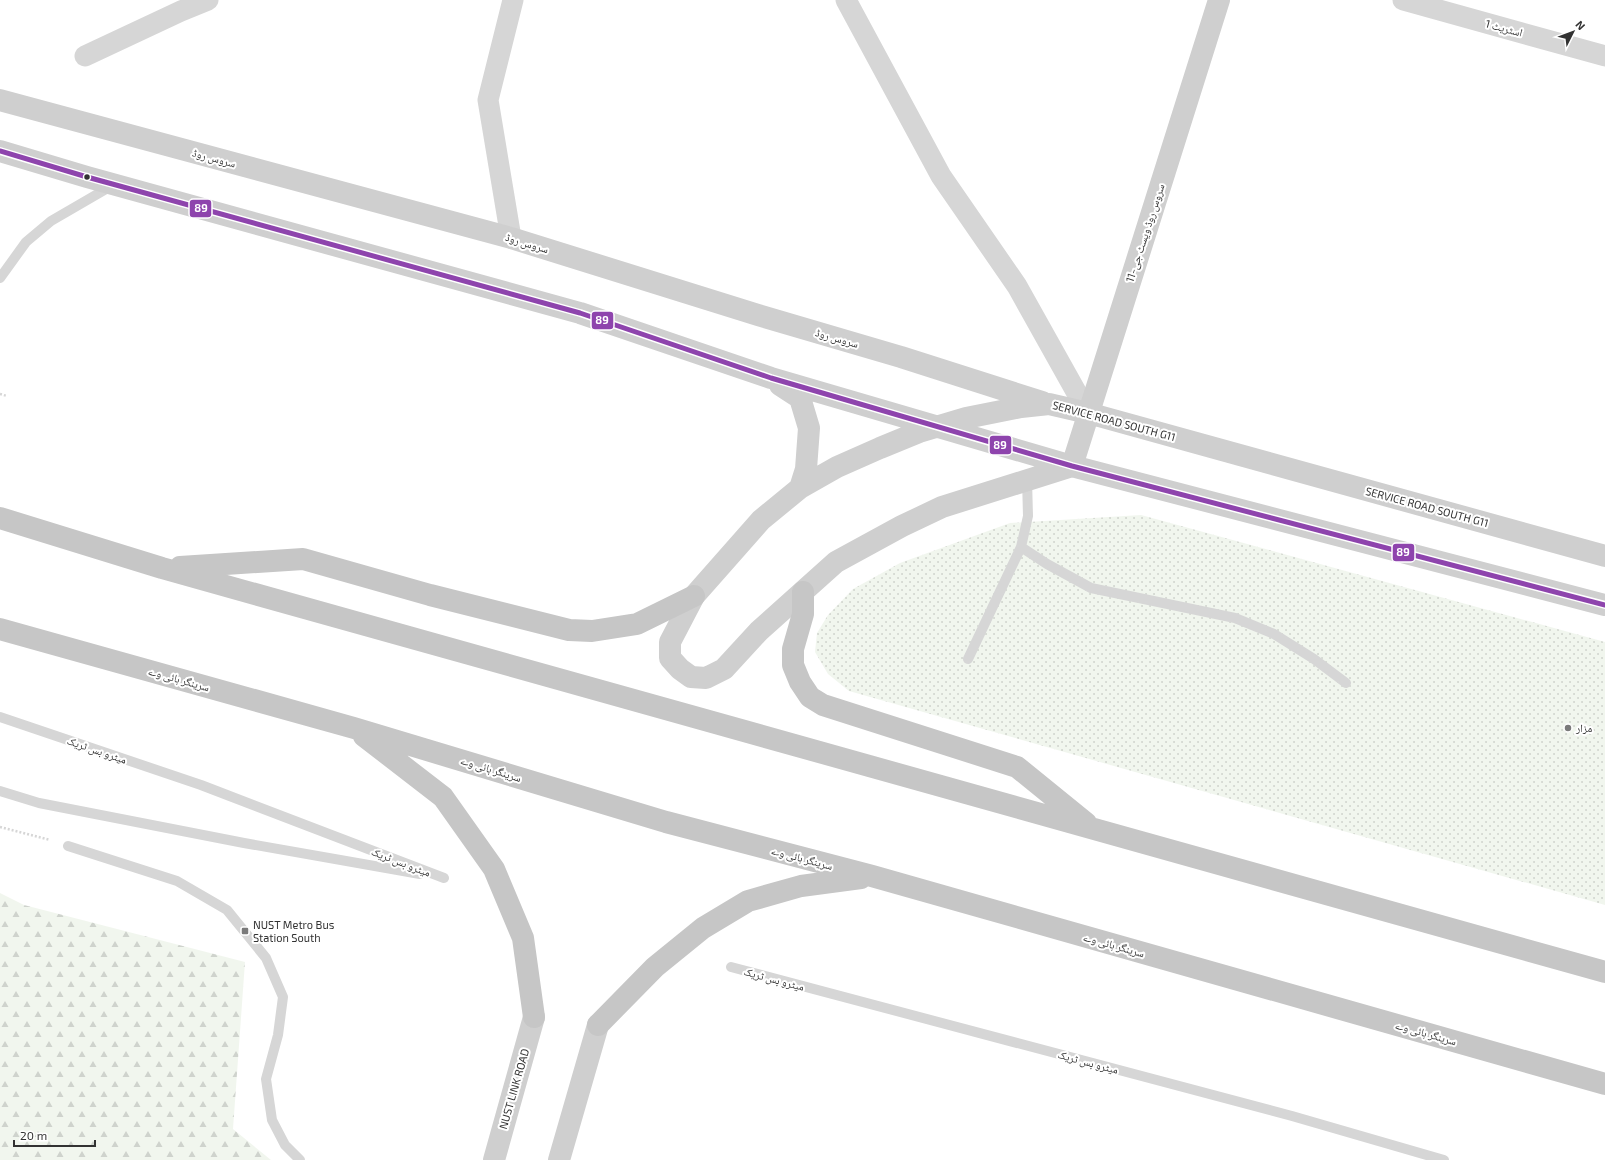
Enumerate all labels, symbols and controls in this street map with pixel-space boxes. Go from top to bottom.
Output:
north arrow [1553,12,1593,52]
street label: اسٹریٹ 1 [1484,16,1524,39]
text: N [1573,18,1588,32]
street label: سروس روڈ [191,145,237,171]
unlabelled marker [82,172,92,182]
street label: سروس روڈ ویسٹ جی-11 [1122,182,1168,284]
line badge: 89 [189,199,212,218]
text: 89 [194,201,208,214]
street label: سروس روڈ [504,230,550,256]
line badge: 89 [591,311,614,330]
text: 89 [595,313,609,326]
street label: سروس روڈ [814,325,860,351]
street label: SERVICE ROAD SOUTH G11 [1051,398,1177,443]
line badge: 89 [989,435,1012,455]
text: 89 [993,438,1007,451]
street label: SERVICE ROAD SOUTH G11 [1364,484,1490,529]
line badge: 89 [1392,543,1415,562]
text: 89 [1396,545,1410,558]
street label: سرینگر ہائی وے [147,664,211,694]
place label: مزار [1575,721,1592,734]
marker: مزار [1563,723,1573,733]
street label: میٹرو بس ٹریک [65,733,129,767]
street label: سرینگر ہائی وے [459,753,523,785]
street label: سرینگر ہائی وے [770,843,834,873]
street label: میٹرو بس ٹریک [369,844,433,880]
place label: NUST Metro Bus Station South [253,918,335,944]
marker: NUST Metro Bus Station South [240,926,250,936]
street label: سرینگر ہائی وے [1082,930,1146,960]
street label: میٹرو بس ٹریک [742,964,806,994]
street label: سرینگر ہائی وے [1394,1018,1458,1048]
street label: NUST LINK ROAD [496,1047,531,1131]
street label: میٹرو بس ٹریک [1056,1047,1120,1077]
scale bar [14,1122,95,1148]
text: 20 m [20,1128,47,1142]

